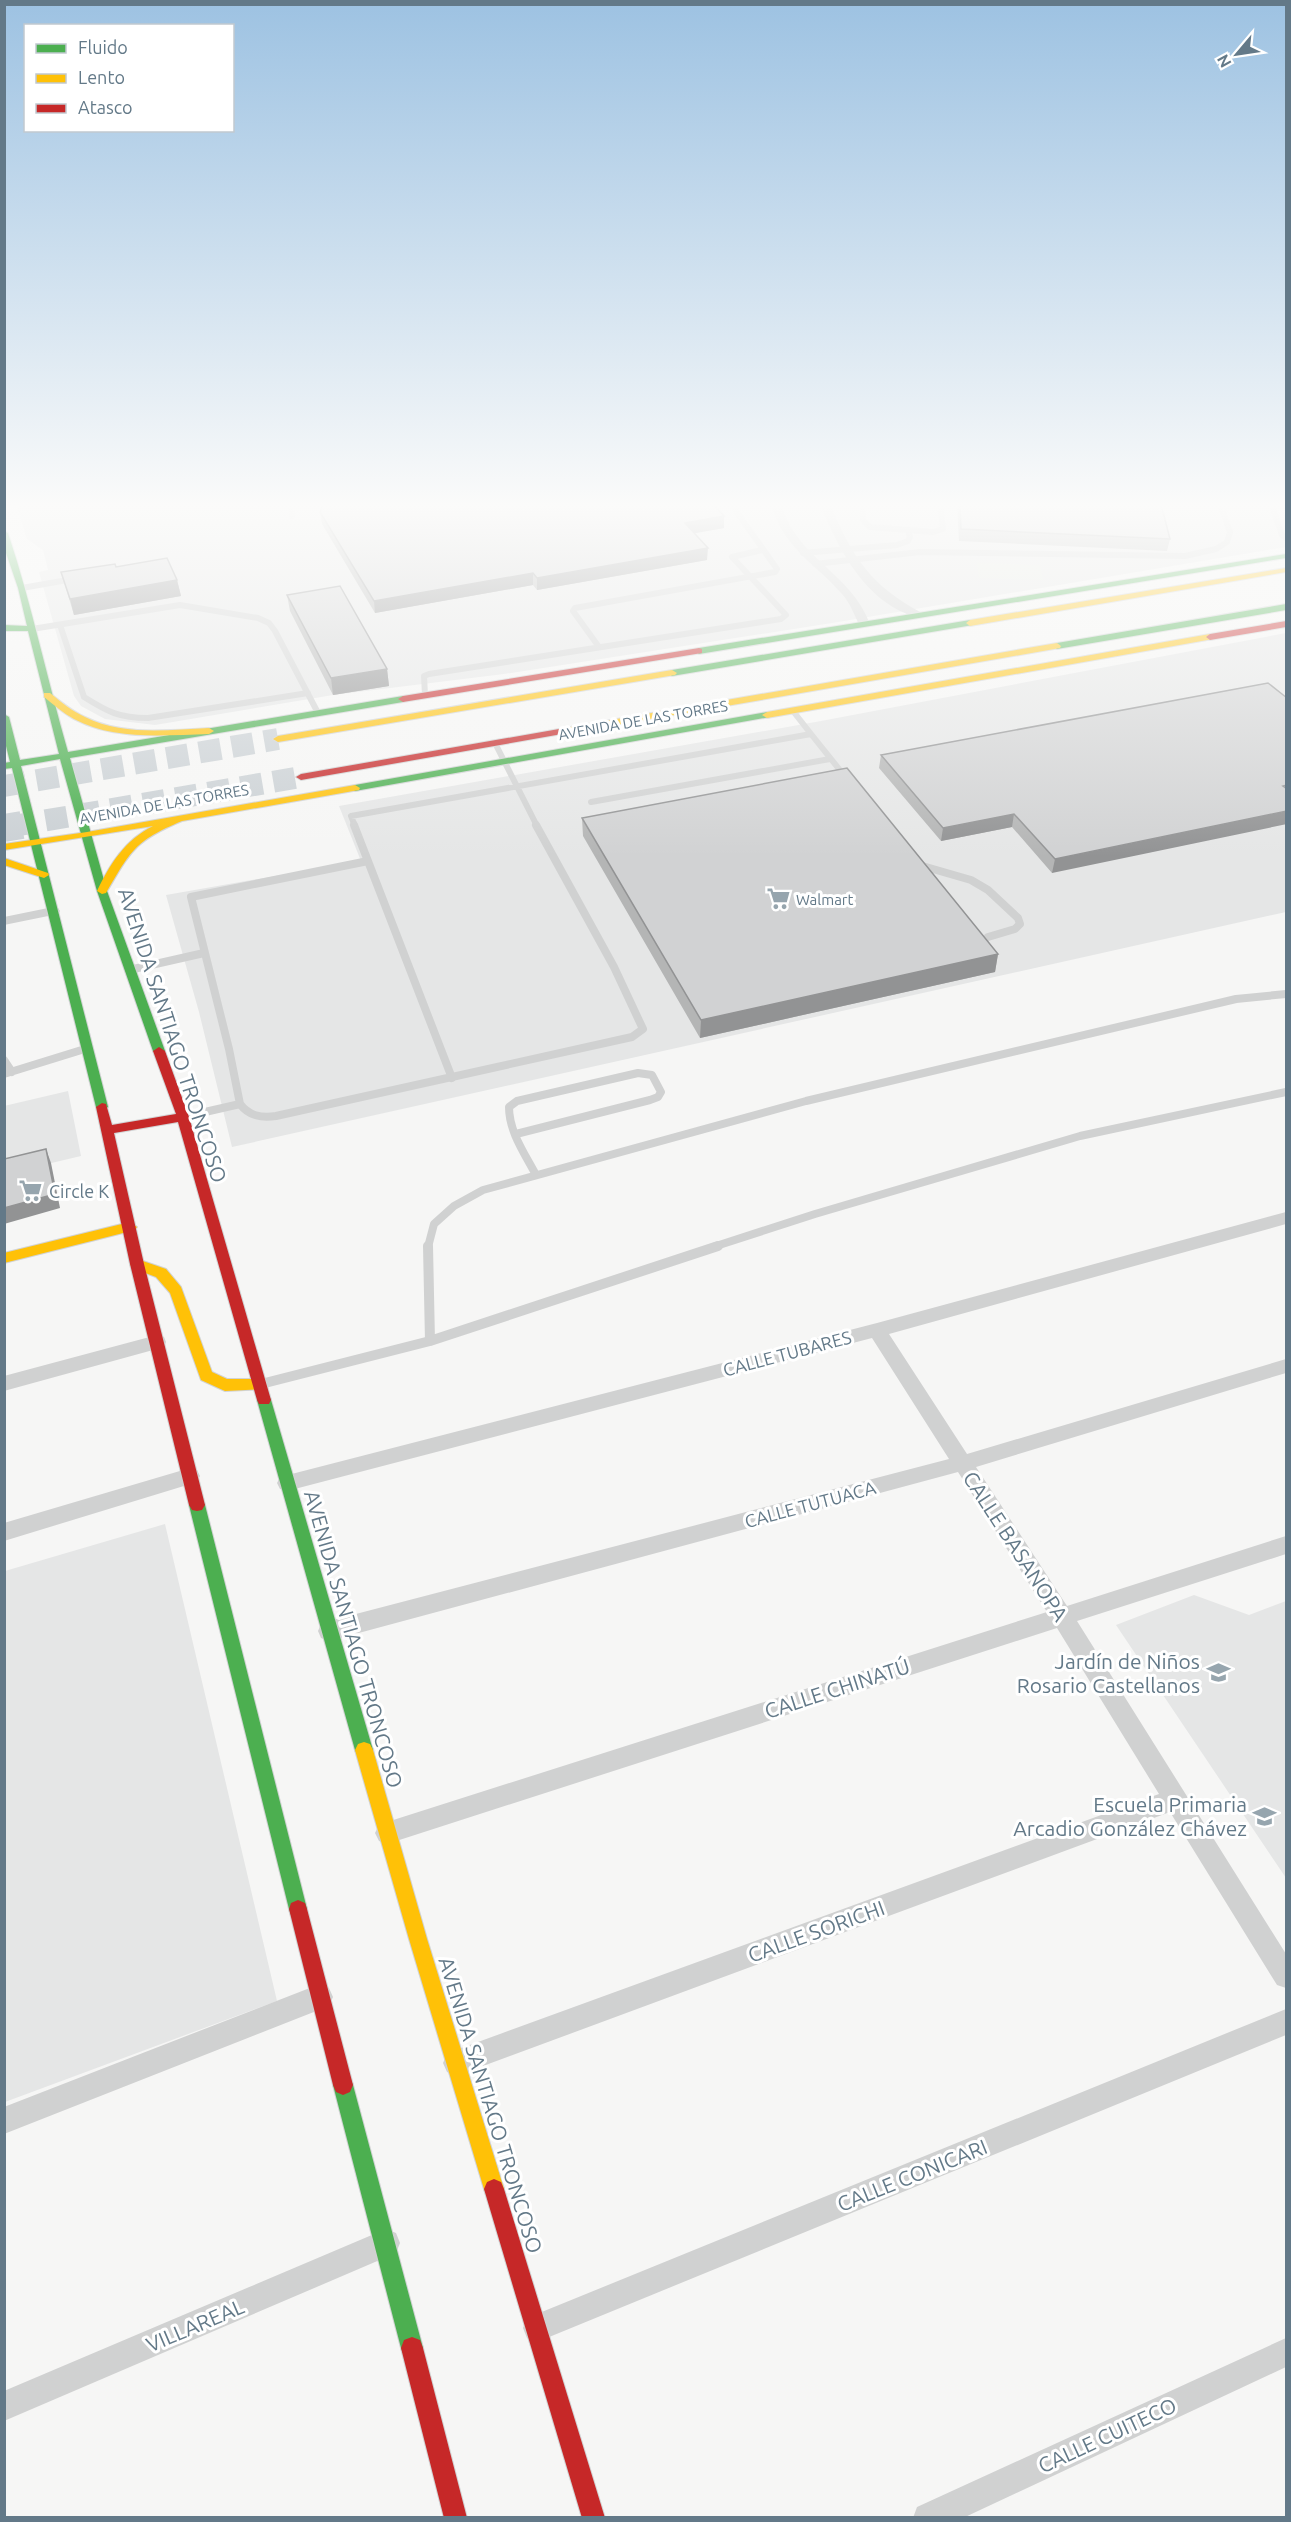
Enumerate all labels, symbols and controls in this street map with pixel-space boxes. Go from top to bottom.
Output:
legend [24,24,234,132]
north arrow [1207,24,1267,84]
text: Fluido [78,37,128,57]
text: N [1213,52,1235,71]
text: Lento [78,67,125,87]
text: Atasco [78,97,133,117]
street label: AVENIDA DE LAS TORRES [557,697,729,743]
street label: AVENIDA DE LAS TORRES [78,781,250,827]
street label: AVENIDA SANTIAGO TRONCOSO [114,885,232,1185]
supermarket icon: Walmart [765,886,791,912]
place label: Walmart [796,891,854,908]
supermarket icon: Circle K [18,1178,44,1204]
place label: Circle K [49,1181,109,1201]
street label: CALLE TUBARES [721,1326,853,1380]
street label: CALLE BASANOPA [959,1467,1074,1626]
street label: CALLE TUTUACA [742,1477,878,1531]
street label: AVENIDA SANTIAGO TRONCOSO [300,1487,408,1791]
place label: Jardín de Niños Rosario Castellanos [1017,1649,1200,1697]
street label: CALLE CHINATÚ [761,1653,913,1723]
school or university icon: Jardín de Niños Rosario Castellanos [1205,1660,1231,1686]
place label: Escuela Primaria Arcadio González Chávez [1013,1792,1247,1840]
school or university icon: Escuela Primaria Arcadio González Chávez [1252,1803,1278,1829]
street label: CALLE SORICHI [744,1895,888,1967]
street label: AVENIDA SANTIAGO TRONCOSO [434,1954,548,2256]
street label: CALLE CONICARI [833,2134,991,2216]
street label: VILLAREAL [143,2294,248,2356]
street label: CALLE CUITECO [1034,2393,1180,2477]

